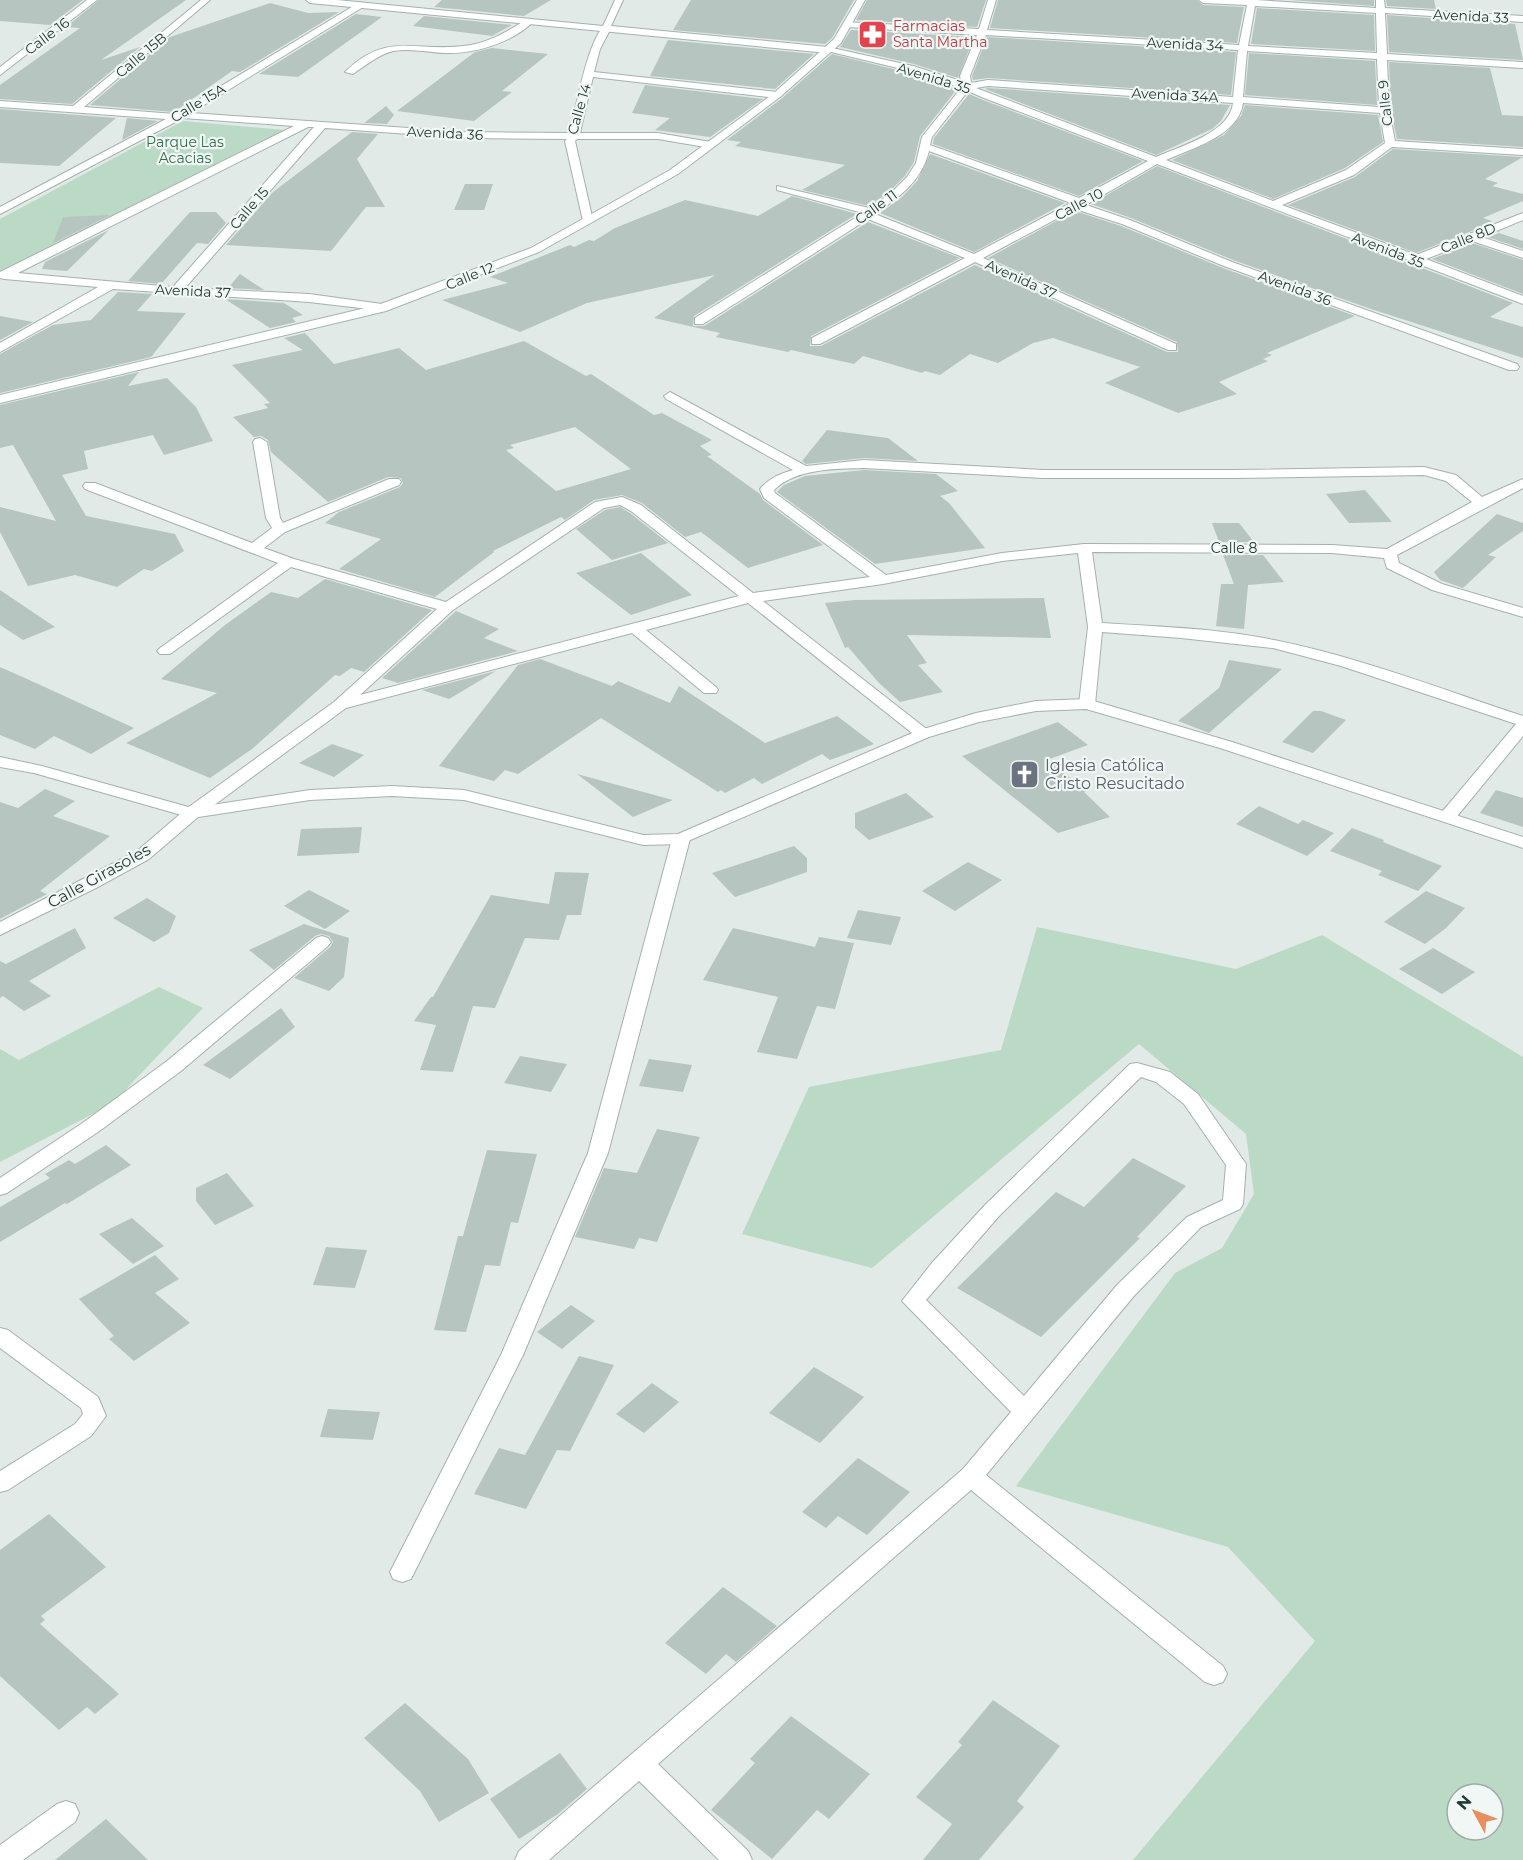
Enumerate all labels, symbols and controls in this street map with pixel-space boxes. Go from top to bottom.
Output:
street label: Avenida 33 [1433,5,1509,27]
street label: Calle 16 [21,13,73,59]
place label: Farmacias Santa Martha [893,17,988,51]
pharmacy icon: Farmacias Santa Martha [856,18,888,50]
street label: Calle 15B [112,28,170,82]
street label: Avenida 34 [1146,33,1225,55]
street label: Avenida 35 [895,58,973,98]
street label: Calle 15A [167,79,229,126]
street label: Calle 9 [1374,79,1396,127]
street label: Calle 14 [563,81,595,136]
street label: Avenida 34A [1131,84,1220,106]
street label: Avenida 36 [406,122,484,144]
park label: Parque Las Acacias [146,133,224,167]
street label: Calle 15 [226,183,272,233]
street label: Calle 10 [1052,184,1106,224]
street label: Calle 11 [851,186,901,228]
street label: Calle 8D [1438,219,1498,257]
street label: Avenida 35 [1349,228,1427,272]
street label: Avenida 37 [983,255,1059,303]
street label: Calle 12 [443,258,497,294]
street label: Avenida 36 [1256,266,1335,310]
street label: Avenida 37 [155,280,231,302]
street label: Calle 8 [1211,539,1257,557]
place label: Iglesia Católica Cristo Resucitado [1045,756,1185,793]
church icon: Iglesia Católica Cristo Resucitado [1008,758,1040,790]
street label: Calle Girasoles [44,840,154,912]
north arrow [1445,1782,1505,1842]
text: N [1453,1791,1475,1814]

